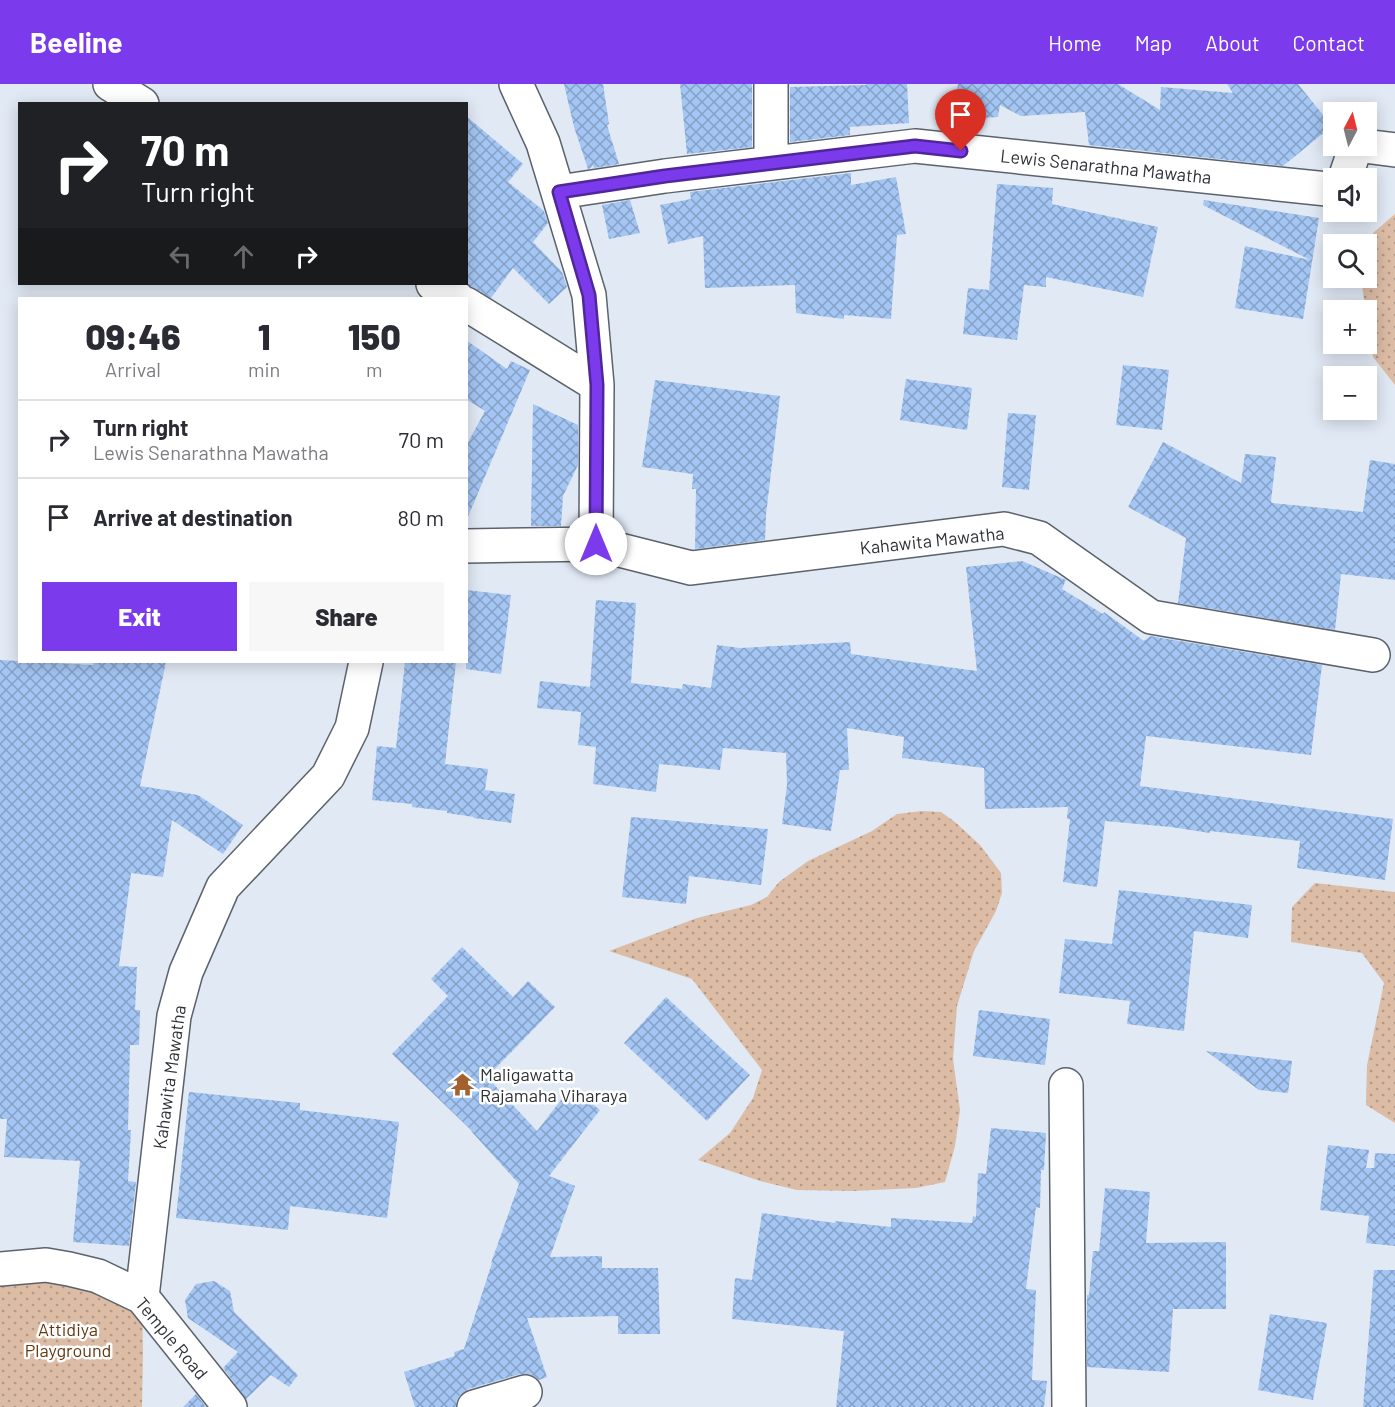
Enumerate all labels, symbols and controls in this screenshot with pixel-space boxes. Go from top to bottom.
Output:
text: Beeline [30,25,122,59]
text: Home [1048,30,1102,55]
text: Map [1135,30,1172,55]
text: About [1205,30,1260,55]
text: Contact [1293,30,1365,55]
pin [935,89,986,151]
icon: arrive [944,98,977,131]
north arrow [1323,102,1377,156]
map controls [1323,102,1377,420]
text: 70 m [141,124,229,174]
icon: right [42,126,120,204]
street label: Lewis Senarathna Mawatha [999,144,1213,188]
button: sound [1323,168,1377,222]
text: Turn right [141,175,255,207]
button: search [1323,234,1377,288]
icon: left [164,240,197,273]
icon: ahead [227,240,260,273]
icon: right [290,240,323,273]
button: + [1323,300,1377,354]
text: 09:46 [85,314,181,357]
text: 1 [258,314,271,357]
text: 150 [348,314,401,357]
text: Arrival [105,357,161,381]
text: min [248,357,280,381]
text: m [366,357,382,381]
button: − [1323,366,1377,420]
text: Turn right [93,414,188,440]
icon: right [42,423,75,456]
text: 70 m [399,426,444,452]
text: Lewis Senarathna Mawatha [93,440,329,464]
icon: arrive [42,501,75,534]
text: Arrive at destination [93,504,292,530]
text: 80 m [398,504,444,530]
position arrow [564,512,628,576]
street label: Kahawita Mawatha [859,521,1005,559]
button: Exit [42,582,237,651]
button: Share [249,582,444,651]
street label: Kahawita Mawatha [148,1004,190,1150]
place label: Maligawatta Rajamaha Viharaya [480,1063,627,1106]
temple icon: Maligawatta Rajamaha Viharaya [449,1071,475,1097]
street label: Temple Road [131,1292,213,1384]
park label: Attidiya Playground [25,1318,111,1361]

